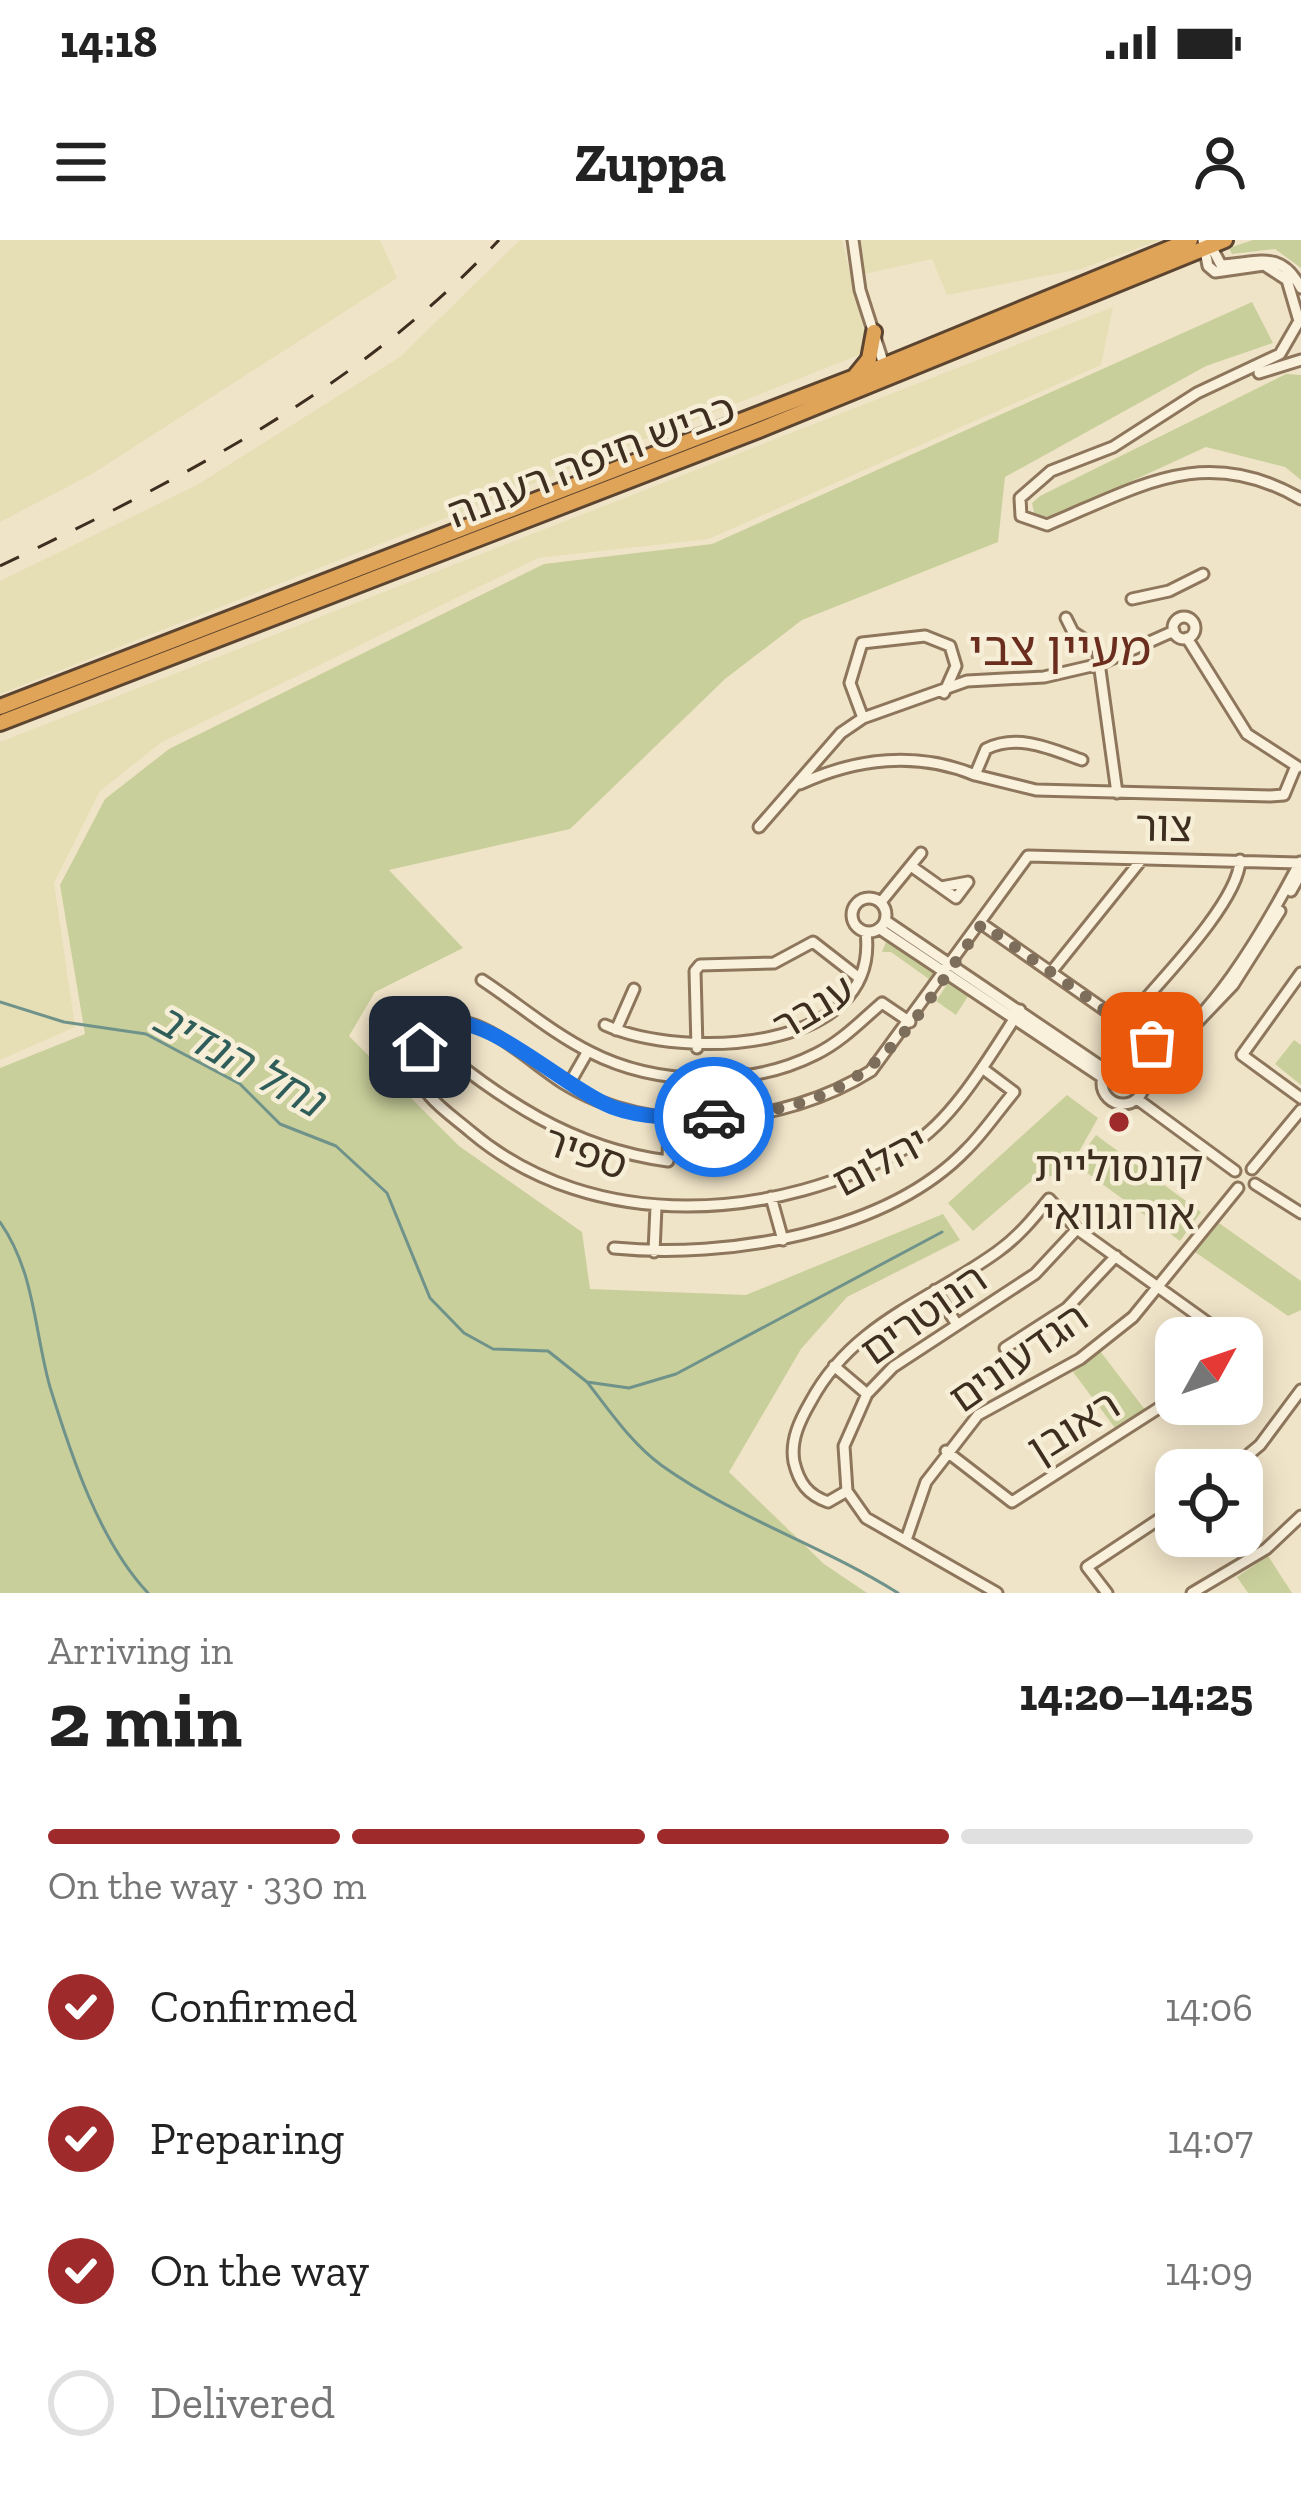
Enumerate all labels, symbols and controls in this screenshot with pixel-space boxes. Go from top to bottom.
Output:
text: 14:18 [60,15,157,69]
icon: menu [48,129,114,195]
icon: person [1187,129,1253,195]
text: Zuppa [575,130,726,195]
street label: כביש חיפה רעננה [440,382,742,539]
district label: מעיין צבי [969,620,1151,677]
street label: צור [1135,801,1193,852]
street label: ענבר [763,963,863,1051]
water label: נחל הנדיב [144,991,336,1130]
pin [1101,992,1203,1094]
pin [369,996,471,1098]
icon: bag [1119,1010,1185,1076]
icon: home [387,1014,453,1080]
courier [654,1057,774,1177]
icon: car [681,1084,747,1150]
marker: קונסוליית אורוגוואי [1106,1109,1132,1135]
street label: ספיר [537,1114,634,1190]
street label: יהלום [824,1115,937,1208]
place label: קונסוליית אורוגוואי [1034,1141,1204,1240]
street label: הנוטרים [850,1253,996,1376]
street label: הגדעונים [939,1291,1097,1423]
north arrow [1155,1317,1263,1425]
map controls [1155,1317,1263,1557]
street label: ראובן [1018,1379,1129,1474]
button: locate [1155,1449,1263,1557]
text: Arriving in [48,1627,233,1674]
text: 14:20–14:25 [1019,1668,1253,1722]
text: 2 min [48,1672,242,1766]
text: On the way · 330 m [48,1862,366,1909]
icon: check [48,1974,114,2040]
text: Confirmed [150,1980,357,2034]
text: 14:06 [1165,1984,1253,2031]
icon: check [48,2106,114,2172]
text: Preparing [150,2112,344,2166]
text: 14:07 [1167,2116,1253,2163]
icon: check [48,2238,114,2304]
text: On the way [150,2244,369,2298]
text: 14:09 [1165,2248,1253,2295]
text: Delivered [150,2376,335,2430]

